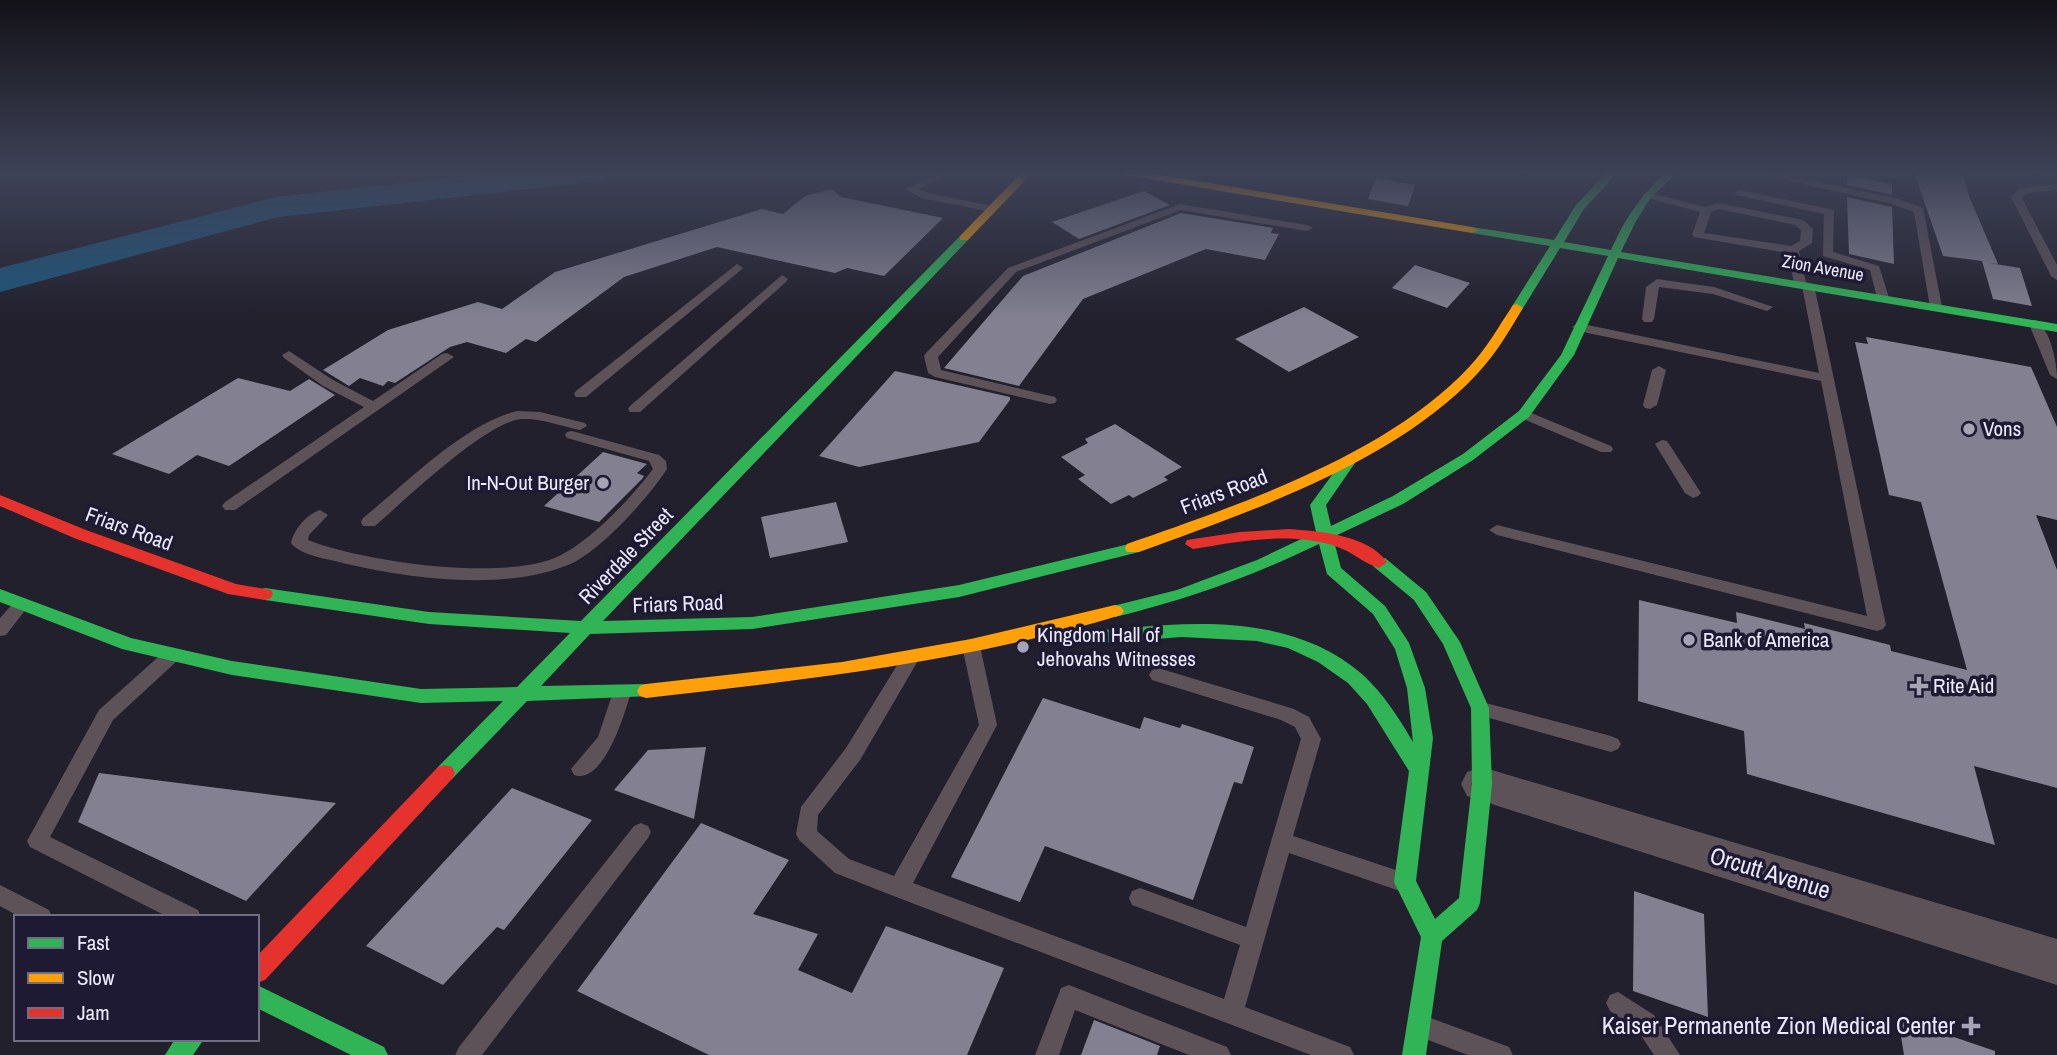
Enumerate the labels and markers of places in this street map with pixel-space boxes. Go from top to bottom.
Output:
place label: Vons [1983,414,2021,443]
marker: Vons [1961,421,1977,437]
place label: In-N-Out Burger [467,468,589,497]
marker: In-N-Out Burger [595,475,611,491]
place label: Kingdom Hall of Jehovahs Witnesses [1037,620,1196,673]
place label: Bank of America [1703,625,1830,654]
marker: Bank of America [1681,632,1697,648]
marker: Kingdom Hall of Jehovahs Witnesses [1015,639,1031,655]
place label: Rite Aid [1933,671,1994,700]
marker: Rite Aid [1911,678,1927,694]
place label: Kaiser Permanente Zion Medical Center [1602,1009,1955,1041]
marker: Kaiser Permanente Zion Medical Center [1961,1016,1981,1036]

